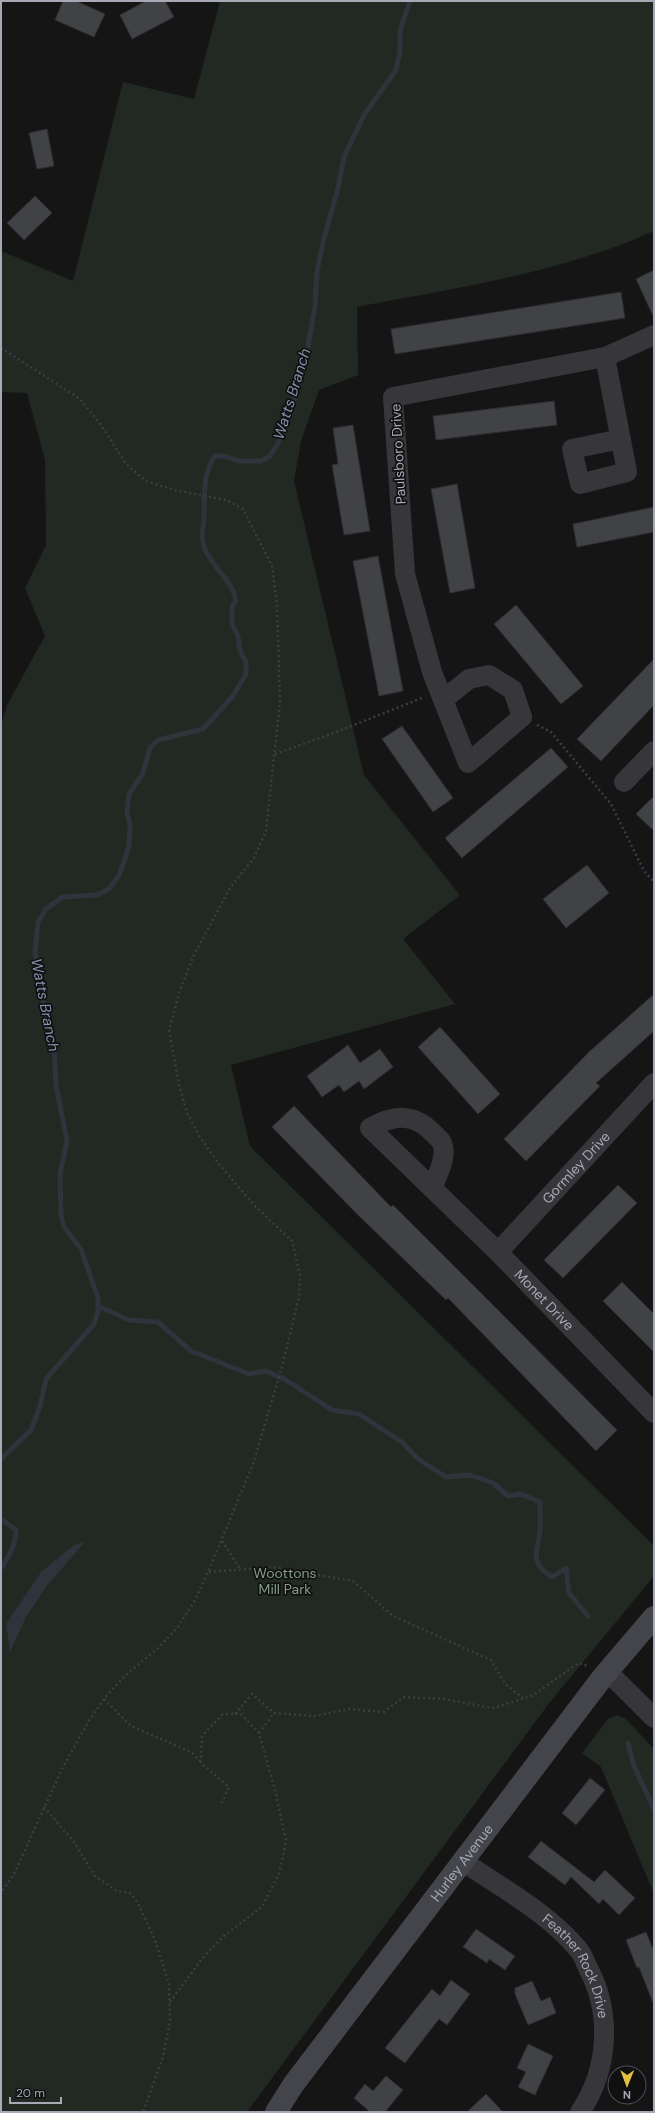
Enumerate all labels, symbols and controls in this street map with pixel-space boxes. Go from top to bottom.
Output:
water label: Watts Branch [269,346,315,442]
street label: Paulsboro Drive [386,403,410,505]
water label: Watts Branch [26,957,64,1054]
street label: Gormley Drive [538,1128,614,1207]
street label: Monet Drive [511,1265,578,1334]
park label: Woottons Mill Park [253,1564,317,1598]
street label: Hurley Avenue [427,1820,497,1905]
street label: Feather Rock Drive [539,1910,612,2020]
north arrow [607,2065,647,2105]
scale bar [10,2079,61,2105]
text: 20 m [16,2085,45,2101]
text: N [623,2088,631,2102]

